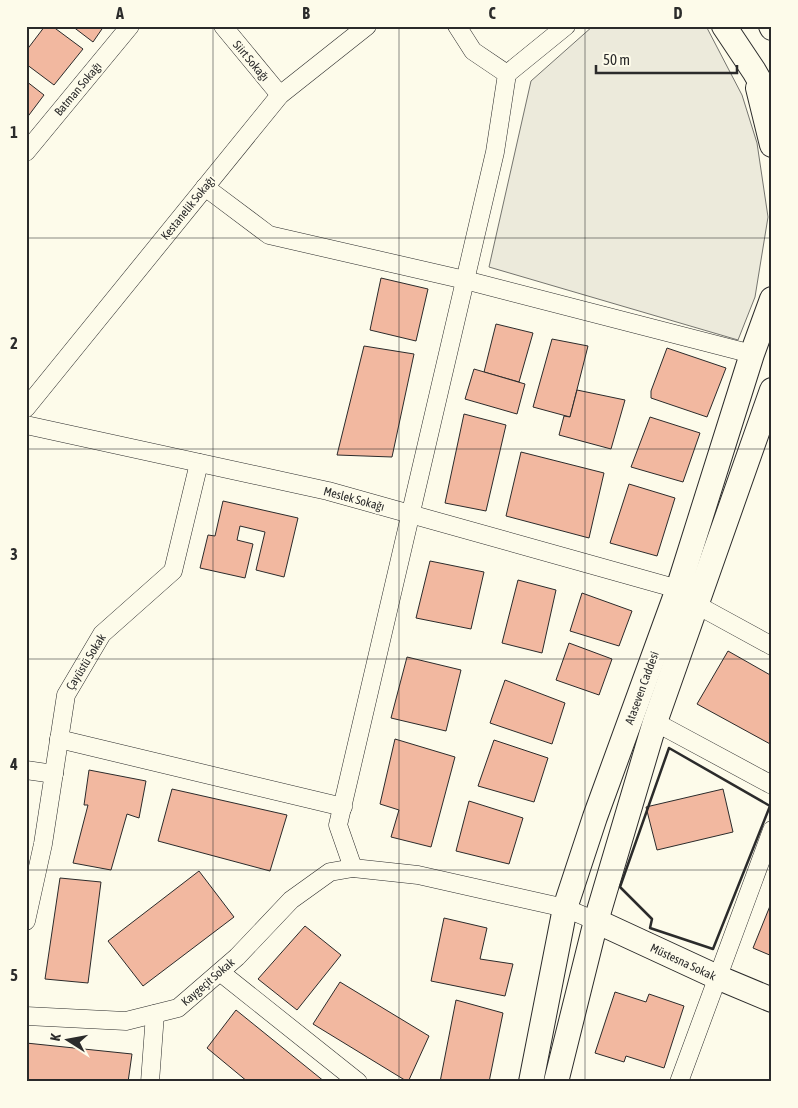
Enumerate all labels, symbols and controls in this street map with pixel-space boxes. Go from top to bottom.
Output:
text: A [115,4,124,22]
text: B [302,4,310,22]
text: C [488,4,496,22]
text: D [674,4,683,22]
street label: Siirt Sokağı [230,38,272,84]
scale bar [596,42,737,74]
text: 50 m [603,51,630,68]
street label: Batman Sokağı [51,59,105,119]
text: 1 [10,123,18,141]
street label: Kestanelik Sokağı [158,173,218,243]
text: 2 [10,334,18,352]
street label: Meslek Sokağı [322,484,386,514]
text: 3 [10,545,18,563]
street label: Çayüstü Sokak [63,631,109,693]
street label: Ataseven Caddesi [622,649,662,727]
text: 4 [9,755,18,773]
street label: Müstesna Sokak [648,941,719,984]
street label: Kaygeçit Sokak [179,955,238,1009]
text: 5 [10,966,18,984]
north arrow [42,1016,92,1066]
text: K [47,1032,64,1042]

